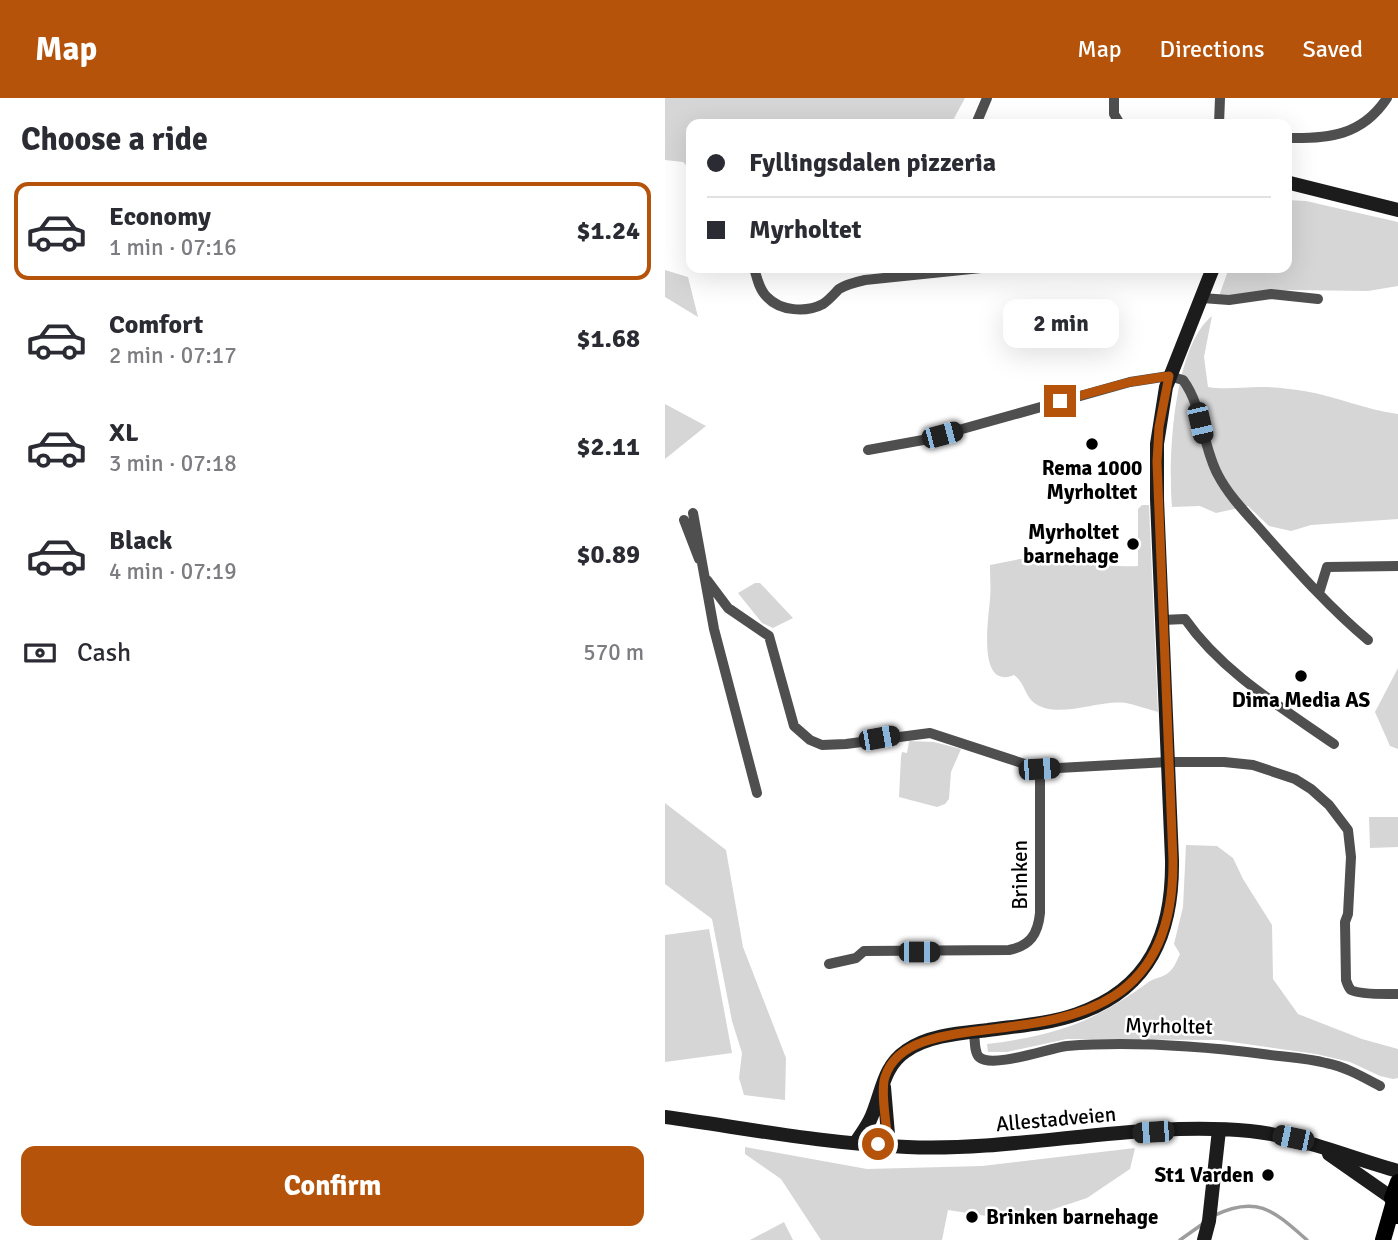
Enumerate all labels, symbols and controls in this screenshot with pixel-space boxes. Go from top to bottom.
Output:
text: Map [35,29,97,70]
text: Map [1077,34,1122,64]
text: Directions [1160,34,1265,64]
text: Saved [1303,34,1363,64]
text: Choose a ride [21,120,208,159]
text: Fyllingsdalen pizzeria [749,147,996,179]
icon: car [25,200,88,263]
text: Economy [109,201,211,233]
text: Myrholtet [749,214,862,246]
text: $1.24 [576,215,640,247]
text: 1 min · 07:16 [109,233,237,262]
callout: 2 min [1002,300,1118,348]
icon: car [25,308,88,371]
text: Comfort [109,309,203,341]
text: 2 min [1033,309,1089,338]
text: $1.68 [576,323,640,355]
text: 2 min · 07:17 [109,341,237,370]
route end [1044,385,1076,417]
car [1186,400,1215,446]
icon: car [25,416,88,479]
text: XL [109,417,139,449]
car [919,419,966,451]
text: $2.11 [576,431,640,463]
marker: Rema 1000 Myrholtet [1084,436,1100,452]
text: 3 min · 07:18 [109,449,237,478]
place label: Rema 1000 Myrholtet [1042,455,1142,505]
place label: Myrholtet barnehage [1023,519,1119,569]
icon: car [25,524,88,587]
text: Black [109,525,172,557]
marker: Myrholtet barnehage [1125,536,1141,552]
text: $0.89 [576,539,640,571]
text: 4 min · 07:19 [109,557,237,586]
icon: cash [21,634,59,672]
text: Cash [77,637,131,669]
text: 570 m [583,638,644,667]
marker: Dima Media AS [1293,668,1309,684]
place label: Dima Media AS [1232,687,1371,713]
car [857,724,902,752]
car [1018,757,1061,781]
street label: Brinken [1007,840,1033,910]
car [899,942,941,963]
street label: Myrholtet [1125,1012,1213,1040]
street label: Allestadveien [995,1101,1117,1137]
car [1132,1120,1175,1144]
car [1271,1123,1316,1153]
route start [862,1128,894,1160]
button: Confirm [21,1146,644,1226]
place label: St1 Varden [1154,1162,1254,1188]
marker: St1 Varden [1260,1167,1276,1183]
place label: Brinken barnehage [986,1204,1158,1230]
marker: Brinken barnehage [964,1209,980,1225]

